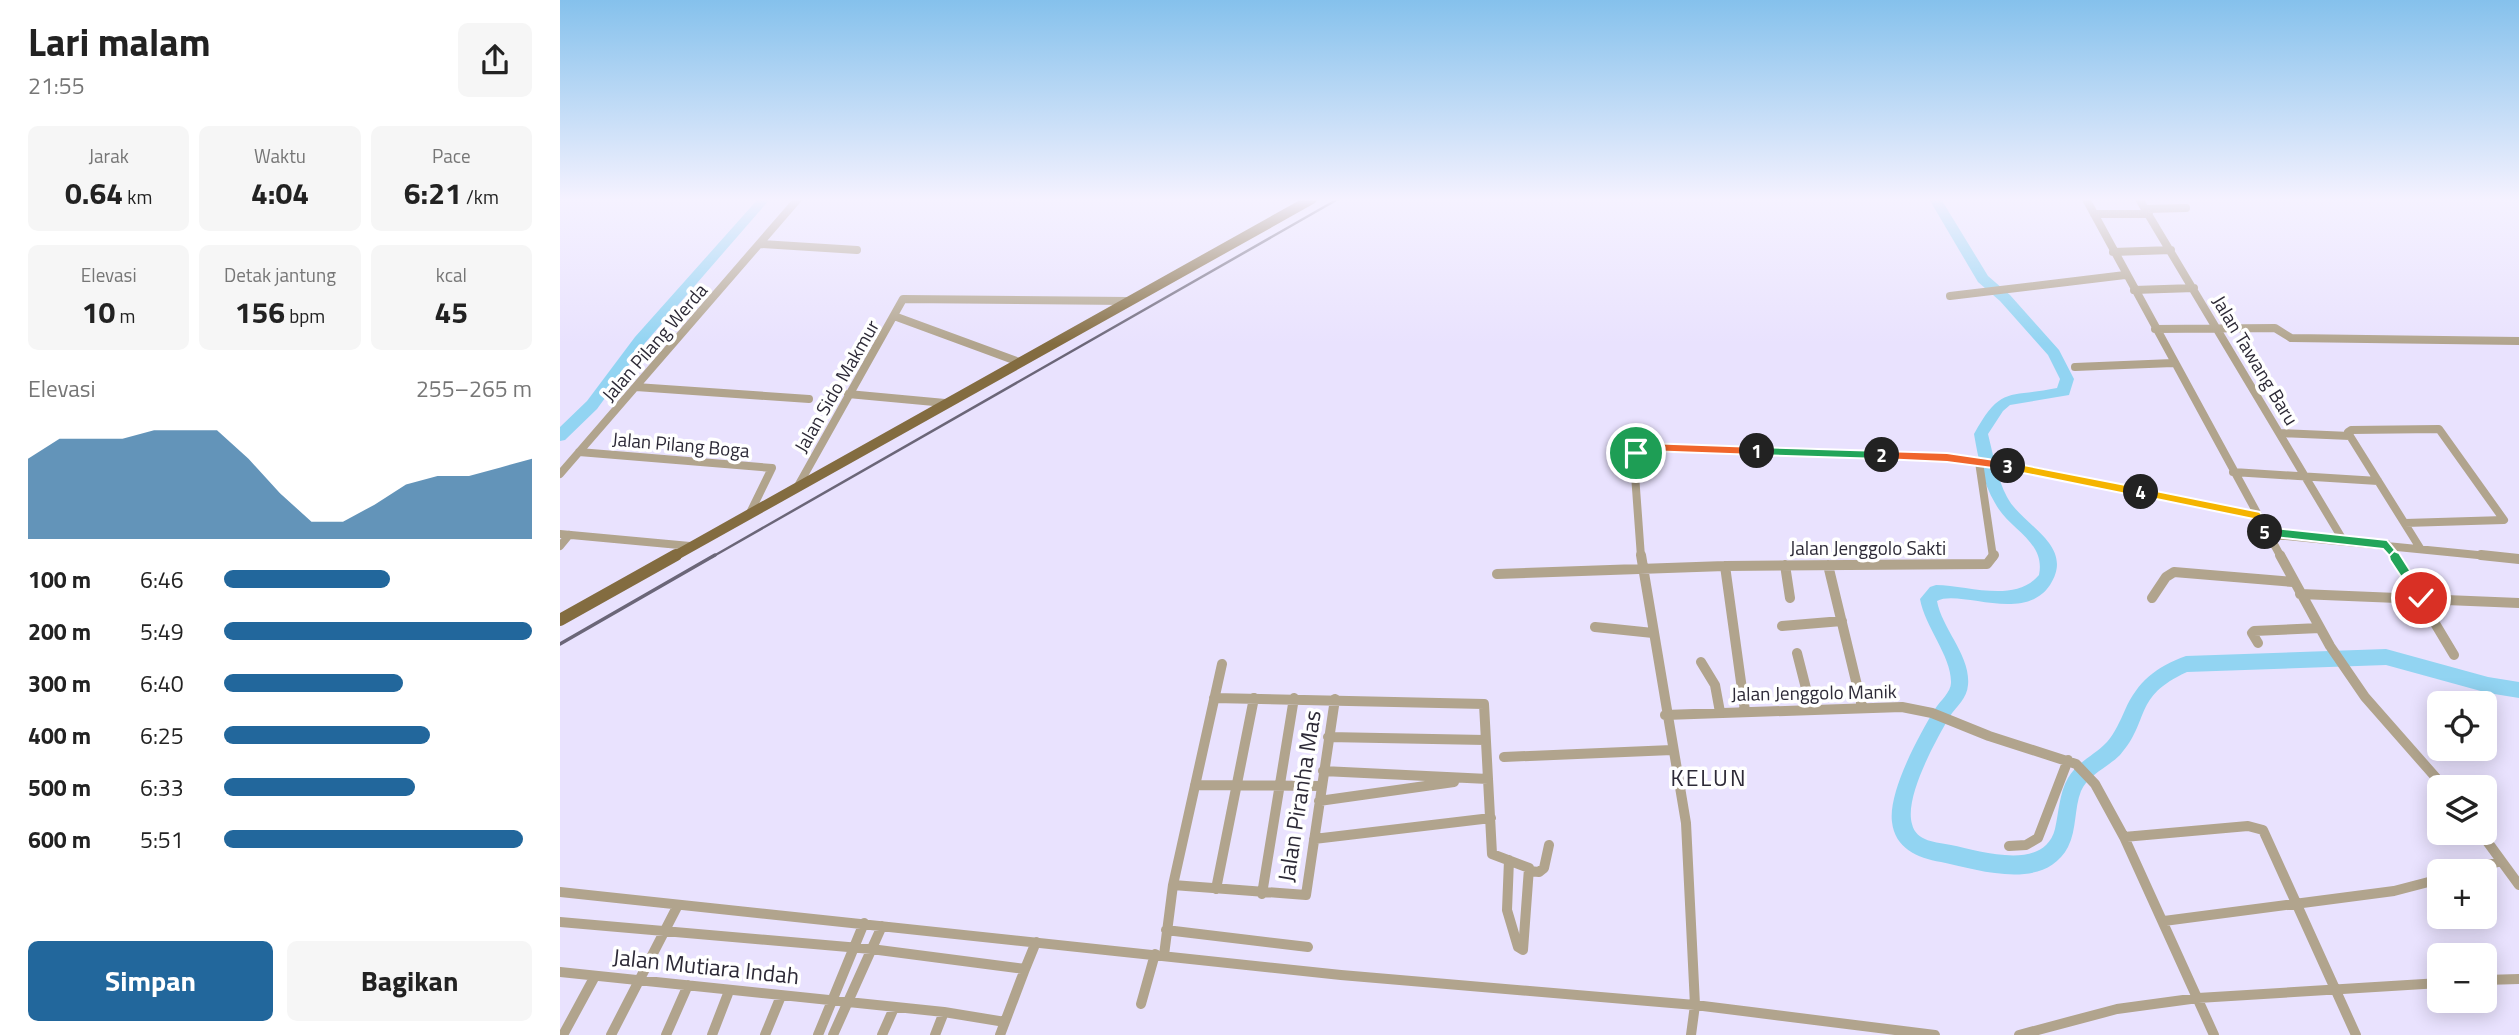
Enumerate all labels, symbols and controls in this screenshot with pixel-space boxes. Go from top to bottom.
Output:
text: Lari malam [28,13,211,71]
button: share [458,23,532,97]
text: 21:55 [28,68,85,103]
text: Jarak [89,141,129,170]
text: Waktu [254,141,306,170]
text: Pace [432,141,471,170]
text: 0.64 [65,170,123,216]
text: 4:04 [251,170,309,216]
text: 6:21 [404,170,462,216]
text: km [123,182,152,211]
text: /km [462,182,499,211]
text: Elevasi [81,260,137,289]
text: Detak jantung [224,260,336,289]
text: kcal [436,260,467,289]
street label: Jalan Pilang Werda [594,276,714,408]
text: 10 [82,289,115,335]
text: 156 [235,289,285,335]
text: 45 [435,289,468,335]
street label: Jalan Tawang Baru [2206,290,2306,430]
text: m [115,301,136,330]
text: bpm [285,301,325,330]
street label: Jalan Sido Makmur [786,314,886,458]
text: Elevasi [28,371,96,406]
text: 255–265 m [416,371,532,406]
pin [1606,423,1666,483]
street label: Jalan Pilang Boga [611,424,751,464]
icon: arrive [1617,434,1655,472]
pin: 1 [1740,434,1774,468]
text: 1 [1751,436,1762,465]
pin: 2 [1864,438,1900,472]
text: 2 [1876,440,1887,469]
pin: 3 [1990,448,2026,484]
text: 3 [2002,451,2013,480]
pin: 4 [2124,475,2158,510]
text: 4 [2135,477,2146,506]
pin: 5 [2248,514,2282,550]
text: 5 [2259,517,2270,546]
street label: Jalan Jenggolo Sakti [1790,533,1946,562]
text: 100 m [28,562,91,597]
text: 6:46 [140,562,184,597]
pin [2391,568,2451,628]
icon: check [2402,579,2440,617]
text: 200 m [28,614,91,649]
text: 5:49 [140,614,184,649]
text: 300 m [28,666,91,701]
text: 6:40 [140,666,184,701]
street label: Jalan Jenggolo Manik [1731,676,1897,708]
map controls [2427,691,2497,1013]
button: locate [2427,691,2497,761]
street label: Jalan Piranha Mas [1268,708,1330,884]
text: 400 m [28,718,91,753]
text: 6:25 [140,718,184,753]
district label: KELUN [1671,760,1747,795]
text: 500 m [28,770,91,805]
text: 6:33 [140,770,184,805]
button: layers [2427,775,2497,845]
text: 600 m [28,822,91,857]
text: 5:51 [140,822,184,857]
button: + [2427,859,2497,929]
street label: Jalan Mutiara Indah [611,939,801,993]
button: Simpan [28,941,273,1021]
button: Bagikan [287,941,532,1021]
button: − [2427,943,2497,1013]

